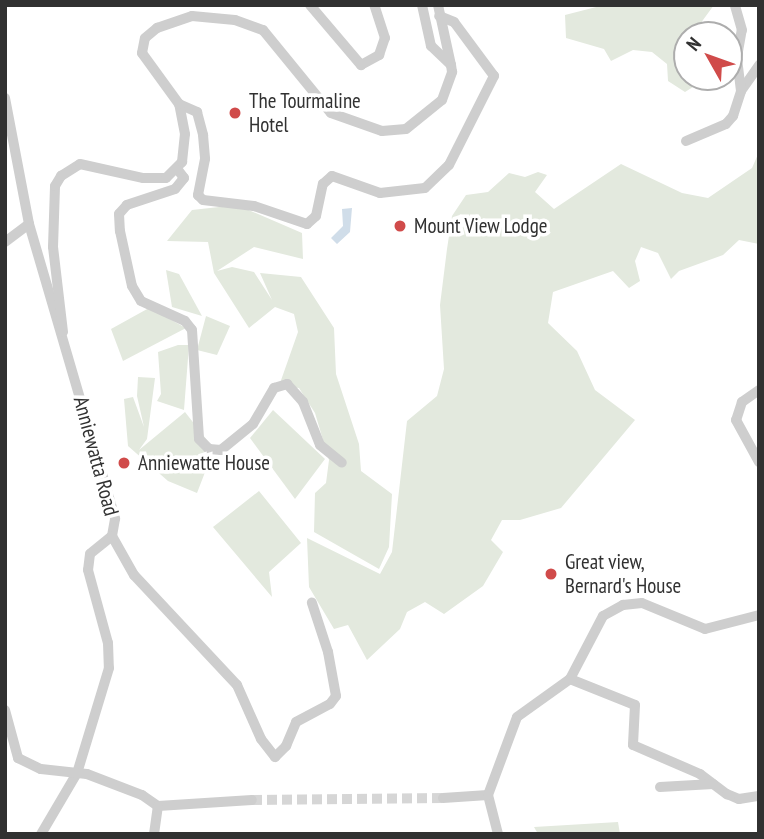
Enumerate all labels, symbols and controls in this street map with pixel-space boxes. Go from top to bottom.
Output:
north arrow [673,21,743,91]
text: N [681,32,706,55]
place label: The Tourmaline Hotel [249,88,361,138]
marker: The Tourmaline Hotel [227,105,243,121]
place label: Mount View Lodge [414,213,548,239]
marker: Mount View Lodge [392,218,408,234]
street label: Anniewatta Road [68,394,124,518]
place label: Anniewatte House [138,450,270,476]
marker: Anniewatte House [116,455,132,471]
place label: Great view, Bernard's House [565,549,681,599]
marker: Great view, Bernard's House [543,566,559,582]

